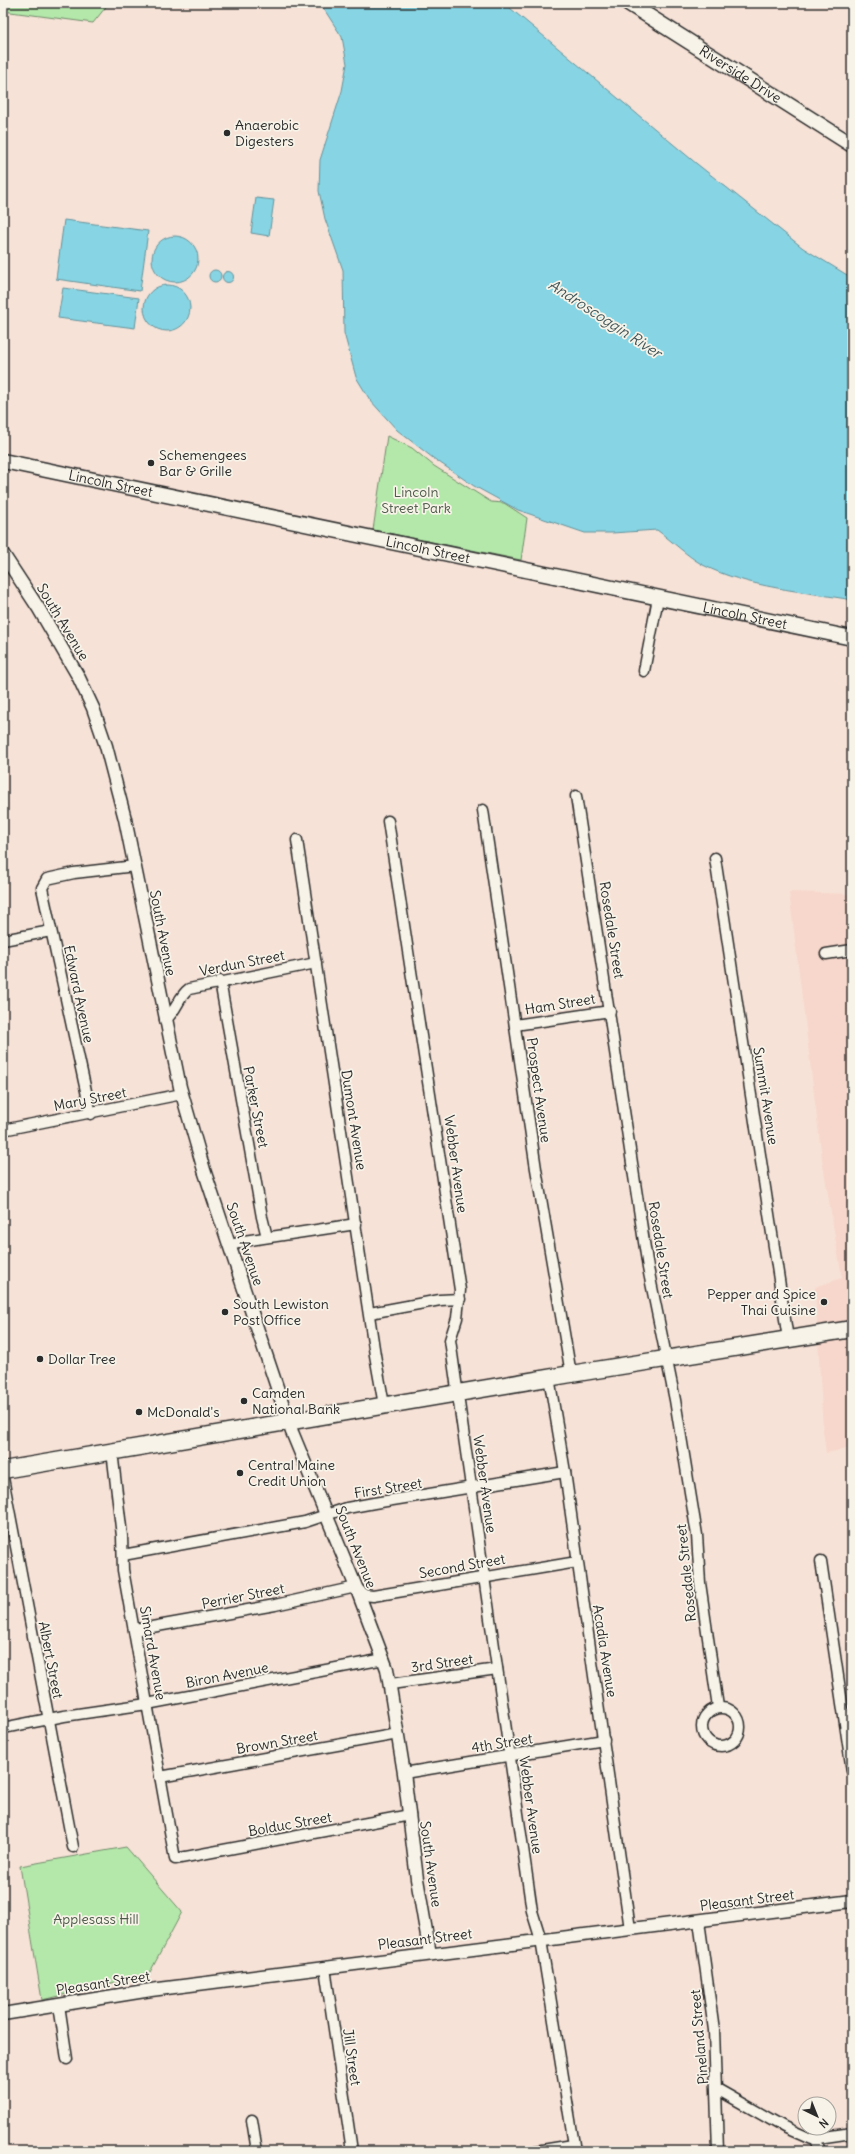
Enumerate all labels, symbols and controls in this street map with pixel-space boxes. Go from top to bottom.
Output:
street label: Riverside Drive [696,41,785,107]
place label: Anaerobic Digesters [235,116,299,150]
marker: Anaerobic Digesters [222,128,232,138]
water label: Androscoggin River [545,275,667,363]
place label: Schemengees Bar & Grille [159,446,247,480]
marker: Schemengees Bar & Grille [146,458,156,468]
street label: Lincoln Street [67,466,155,501]
park label: Lincoln Street Park [381,483,451,517]
street label: Lincoln Street [384,532,472,567]
street label: South Avenue [33,580,93,664]
street label: Lincoln Street [701,598,789,633]
street label: Rosedale Street [595,880,629,980]
street label: South Avenue [146,889,180,977]
street label: Edward Avenue [60,944,98,1044]
street label: Verdun Street [198,946,286,980]
street label: Ham Street [524,990,597,1018]
street label: Prospect Avenue [523,1036,555,1144]
street label: Summit Avenue [749,1046,783,1146]
street label: Parker Street [239,1065,273,1150]
street label: Dumont Avenue [337,1069,371,1171]
street label: Mary Street [52,1083,128,1115]
street label: Webber Avenue [440,1114,472,1214]
street label: South Avenue [222,1200,268,1288]
street label: Rosedale Street [644,1200,678,1300]
place label: Pepper and Spice Thai Cuisine [707,1285,816,1319]
place label: South Lewiston Post Office [233,1295,329,1329]
marker: Pepper and Spice Thai Cuisine [819,1297,829,1307]
marker: South Lewiston Post Office [220,1307,230,1317]
place label: Dollar Tree [48,1350,116,1368]
marker: Dollar Tree [35,1354,45,1364]
place label: Camden National Bank [252,1384,340,1418]
marker: Camden National Bank [239,1396,249,1406]
place label: McDonald's [147,1403,220,1421]
marker: McDonald's [134,1407,144,1417]
street label: Webber Avenue [469,1434,501,1534]
place label: Central Maine Credit Union [248,1456,335,1490]
marker: Central Maine Credit Union [235,1468,245,1478]
street label: First Street [353,1474,424,1502]
street label: South Avenue [331,1503,381,1591]
street label: Rosedale Street [672,1523,700,1623]
street label: Second Street [417,1550,507,1582]
street label: Perrier Street [200,1579,286,1613]
street label: Acadia Avenue [589,1603,621,1699]
street label: Simard Avenue [136,1605,170,1701]
street label: Albert Street [35,1620,67,1701]
street label: 3rd Street [410,1650,474,1676]
street label: Biron Avenue [184,1658,270,1692]
street label: Brown Street [235,1726,319,1758]
street label: 4th Street [470,1729,534,1757]
street label: Webber Avenue [515,1755,547,1855]
street label: Bolduc Street [247,1808,333,1840]
street label: South Avenue [416,1820,446,1908]
street label: Pleasant Street [699,1885,795,1915]
park label: Applesass Hill [53,1910,139,1928]
street label: Pleasant Street [377,1924,473,1954]
street label: Pleasant Street [55,1967,152,1999]
street label: Pineland Street [686,1988,712,2085]
street label: Jill Street [339,2027,365,2087]
north arrow [797,2096,837,2136]
text: N [816,2116,831,2131]

